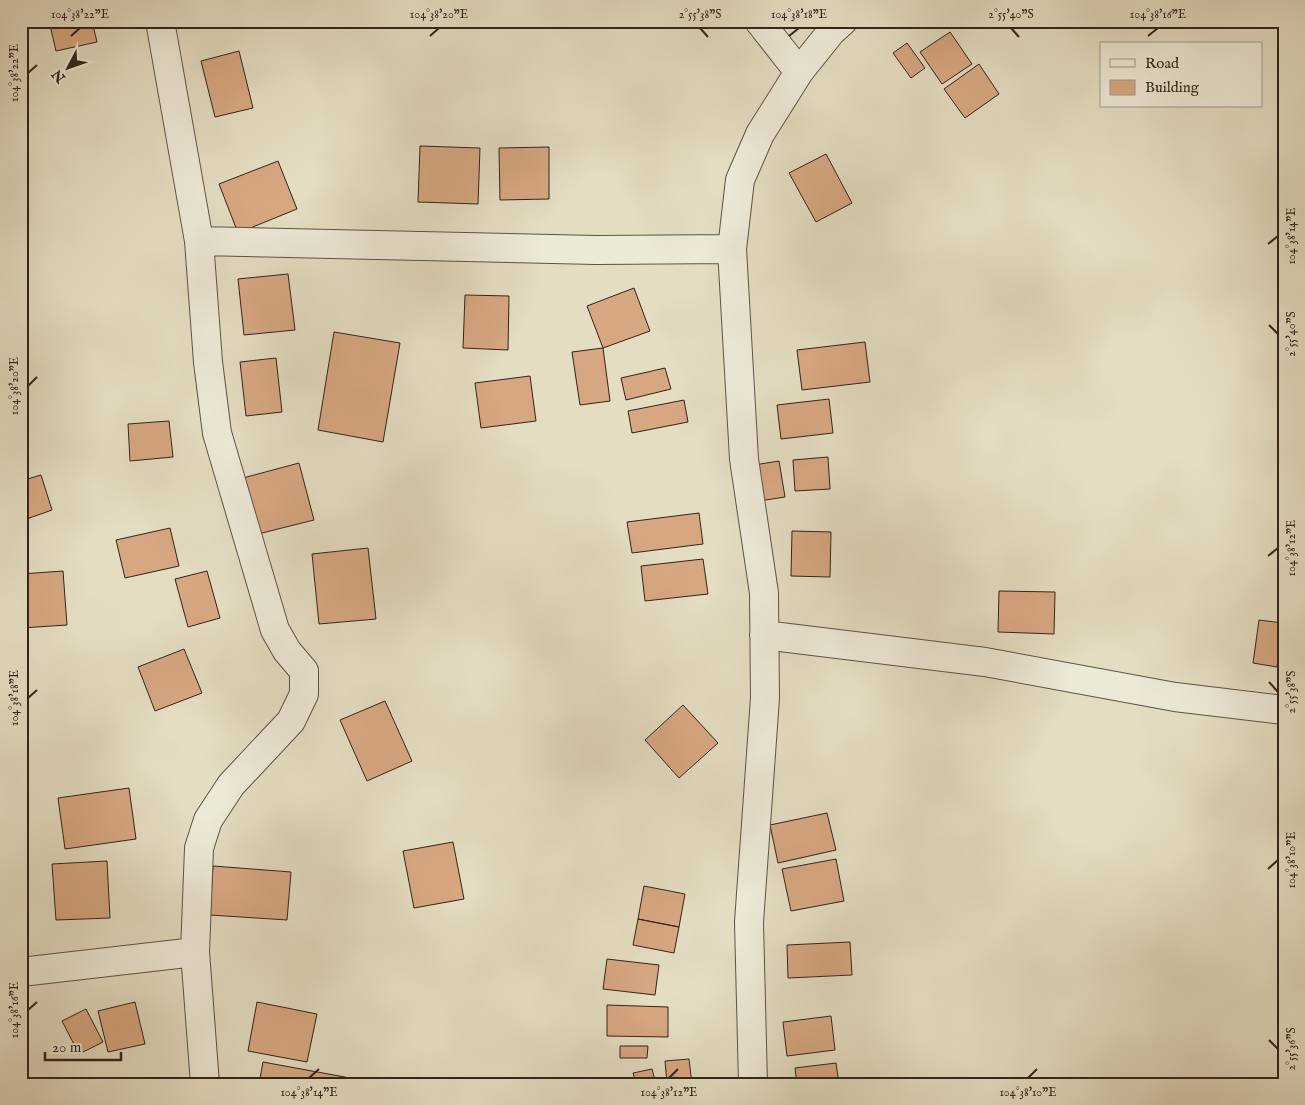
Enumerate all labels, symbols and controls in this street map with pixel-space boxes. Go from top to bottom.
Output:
text: 104°38'22"E [51,7,109,22]
text: 104°38'20"E [410,7,468,22]
text: 2°55'38"S [679,7,721,22]
text: 104°38'18"E [771,7,827,22]
text: 2°55'40"S [988,7,1034,22]
text: 104°38'16"E [1130,7,1186,22]
north arrow [42,42,92,92]
legend [1100,42,1262,108]
text: 104°38'22"E [7,44,22,102]
text: Road [1145,54,1180,73]
text: N [48,65,70,87]
text: Building [1145,78,1200,97]
text: 104°38'14"E [1284,207,1299,265]
text: 2°55'40"S [1284,311,1299,357]
text: 104°38'20"E [7,357,22,415]
text: 104°38'12"E [1284,520,1299,576]
text: 104°38'18"E [7,670,22,726]
text: 2°55'38"S [1284,671,1299,713]
text: 104°38'10"E [1284,831,1299,889]
text: 104°38'16"E [7,982,22,1038]
text: 2°55'36"S [1284,1027,1299,1071]
scale bar [45,1030,121,1062]
text: 20 m [52,1038,82,1057]
text: 104°38'14"E [280,1085,338,1100]
text: 104°38'12"E [641,1085,697,1100]
text: 104°38'10"E [999,1085,1057,1100]

